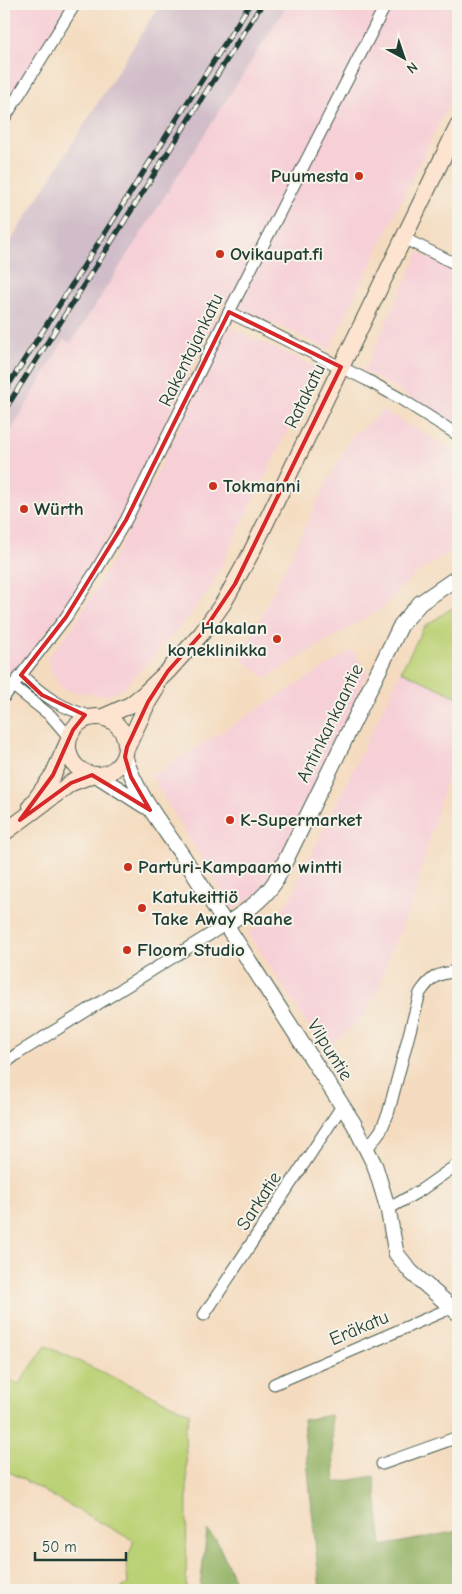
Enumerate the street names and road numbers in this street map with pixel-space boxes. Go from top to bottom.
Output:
street label: Rakentajankatu [154,290,228,410]
street label: Ratakatu [280,360,330,432]
street label: Antinkankaantie [292,660,368,786]
street label: Vilpuntie [303,1015,357,1085]
street label: Sarkatie [232,1167,286,1235]
street label: Eräkatu [326,1306,392,1350]

